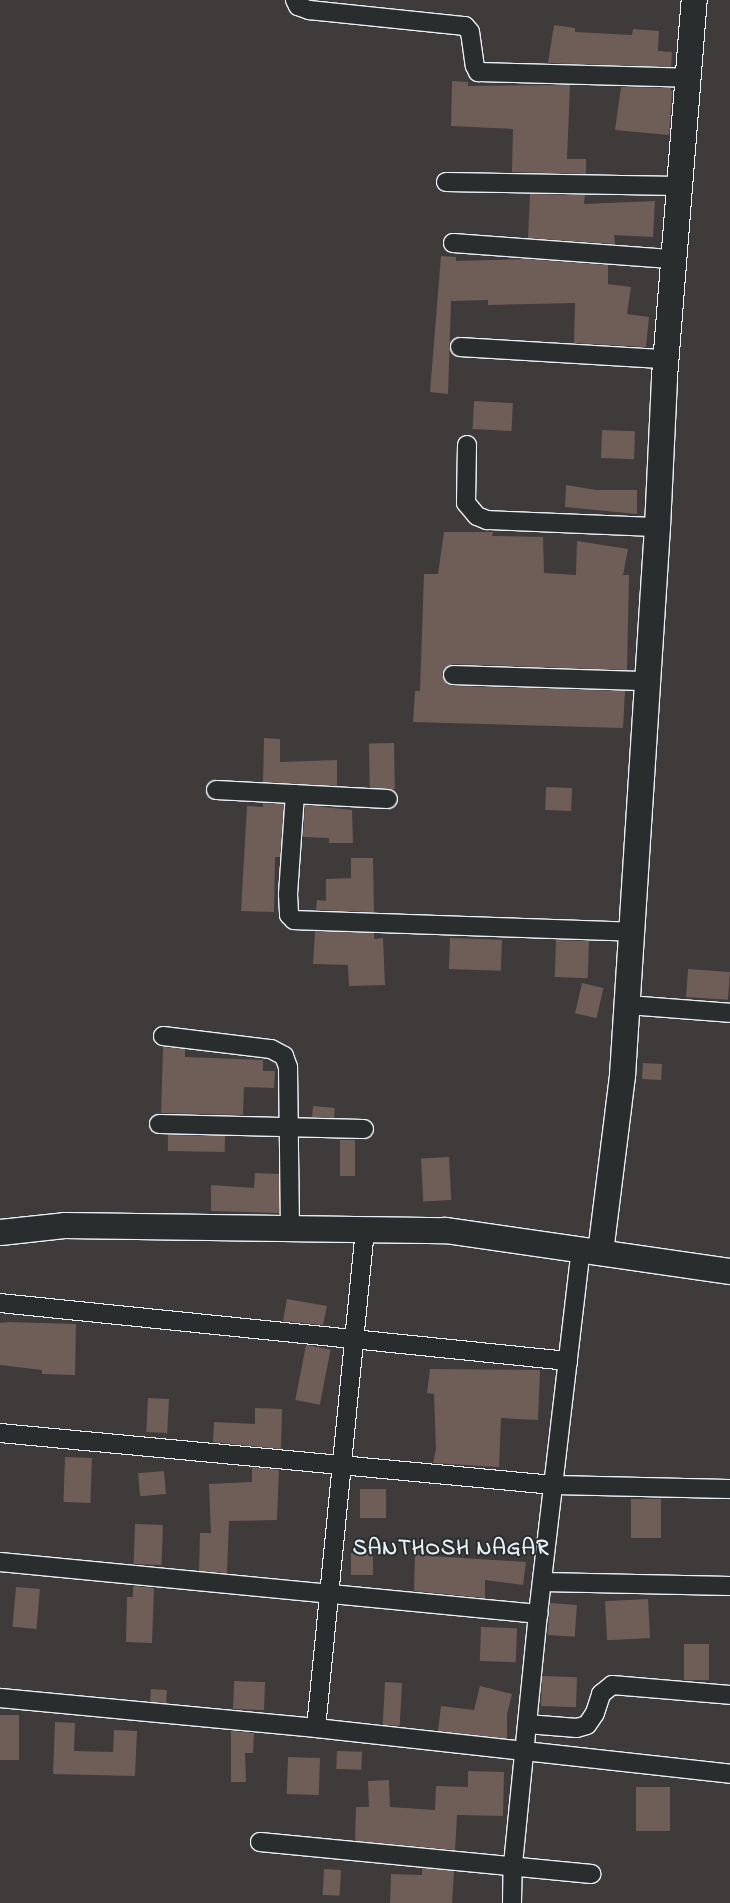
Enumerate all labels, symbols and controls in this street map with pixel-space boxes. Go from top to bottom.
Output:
district label: SANTHOSH NAGAR [351,1537,551,1563]

